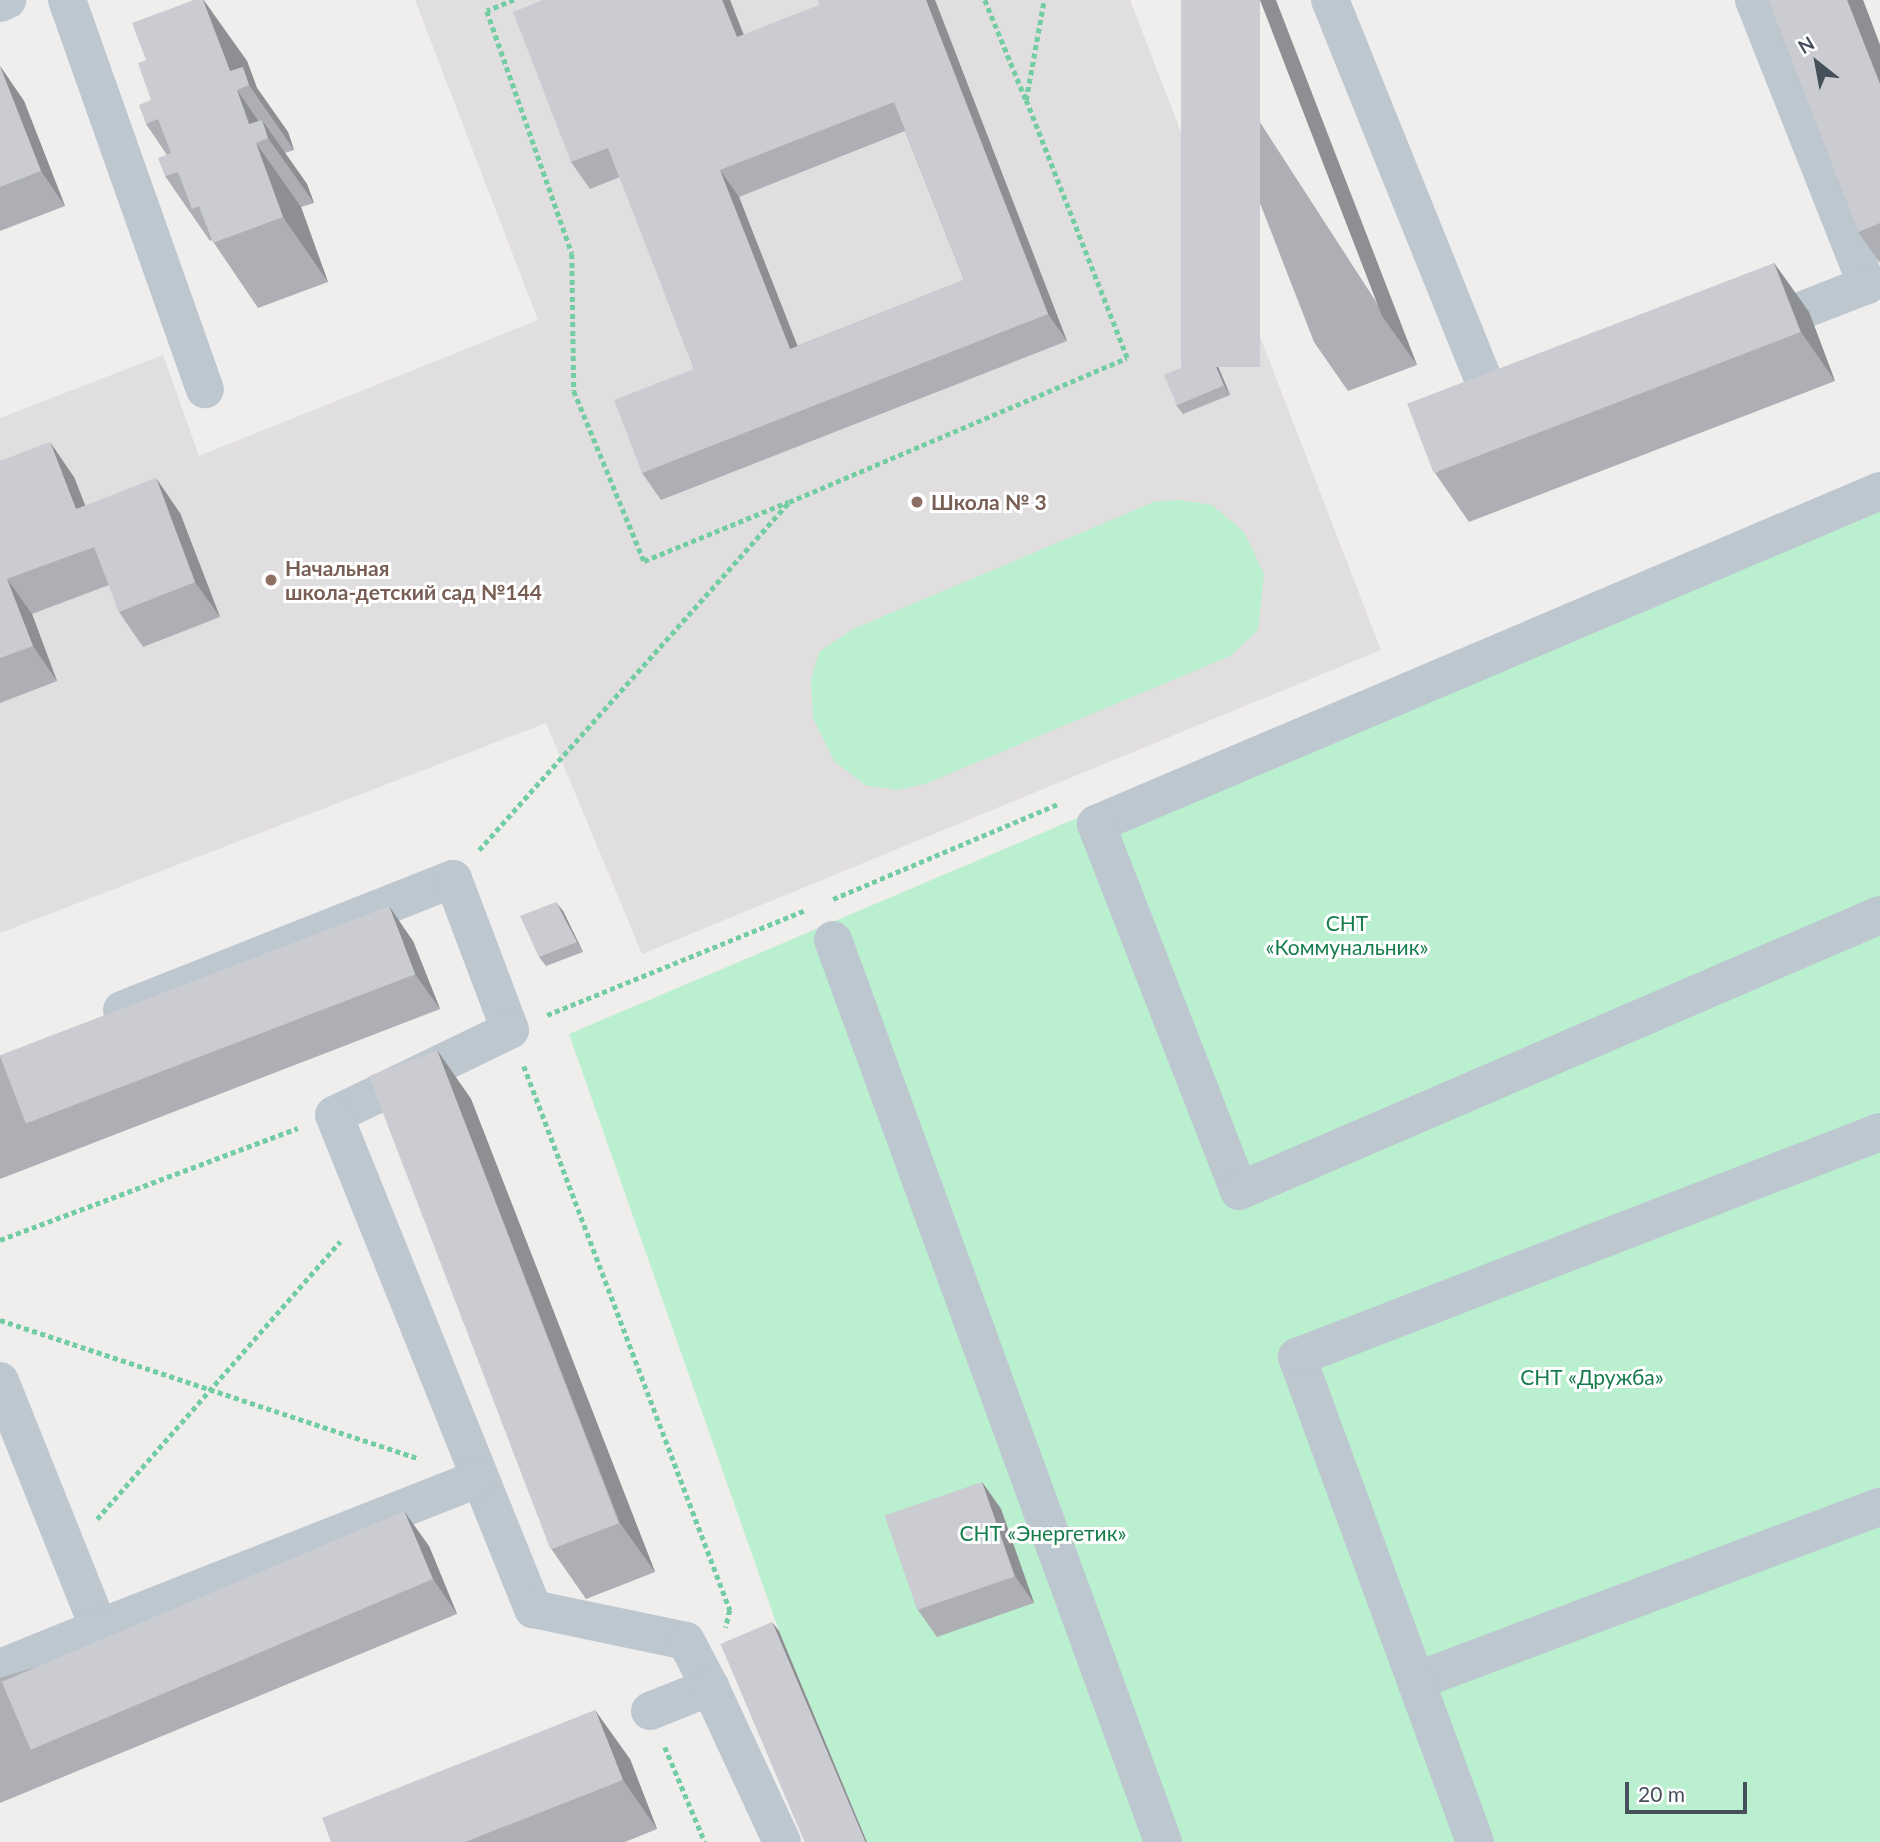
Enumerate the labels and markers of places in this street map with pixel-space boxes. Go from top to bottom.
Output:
place label: Школа № 3 [931,489,1047,515]
marker: Школа № 3 [909,494,925,510]
place label: Начальная школа-детский сад №144 [285,555,542,605]
marker: Начальная школа-детский сад №144 [263,572,279,588]

